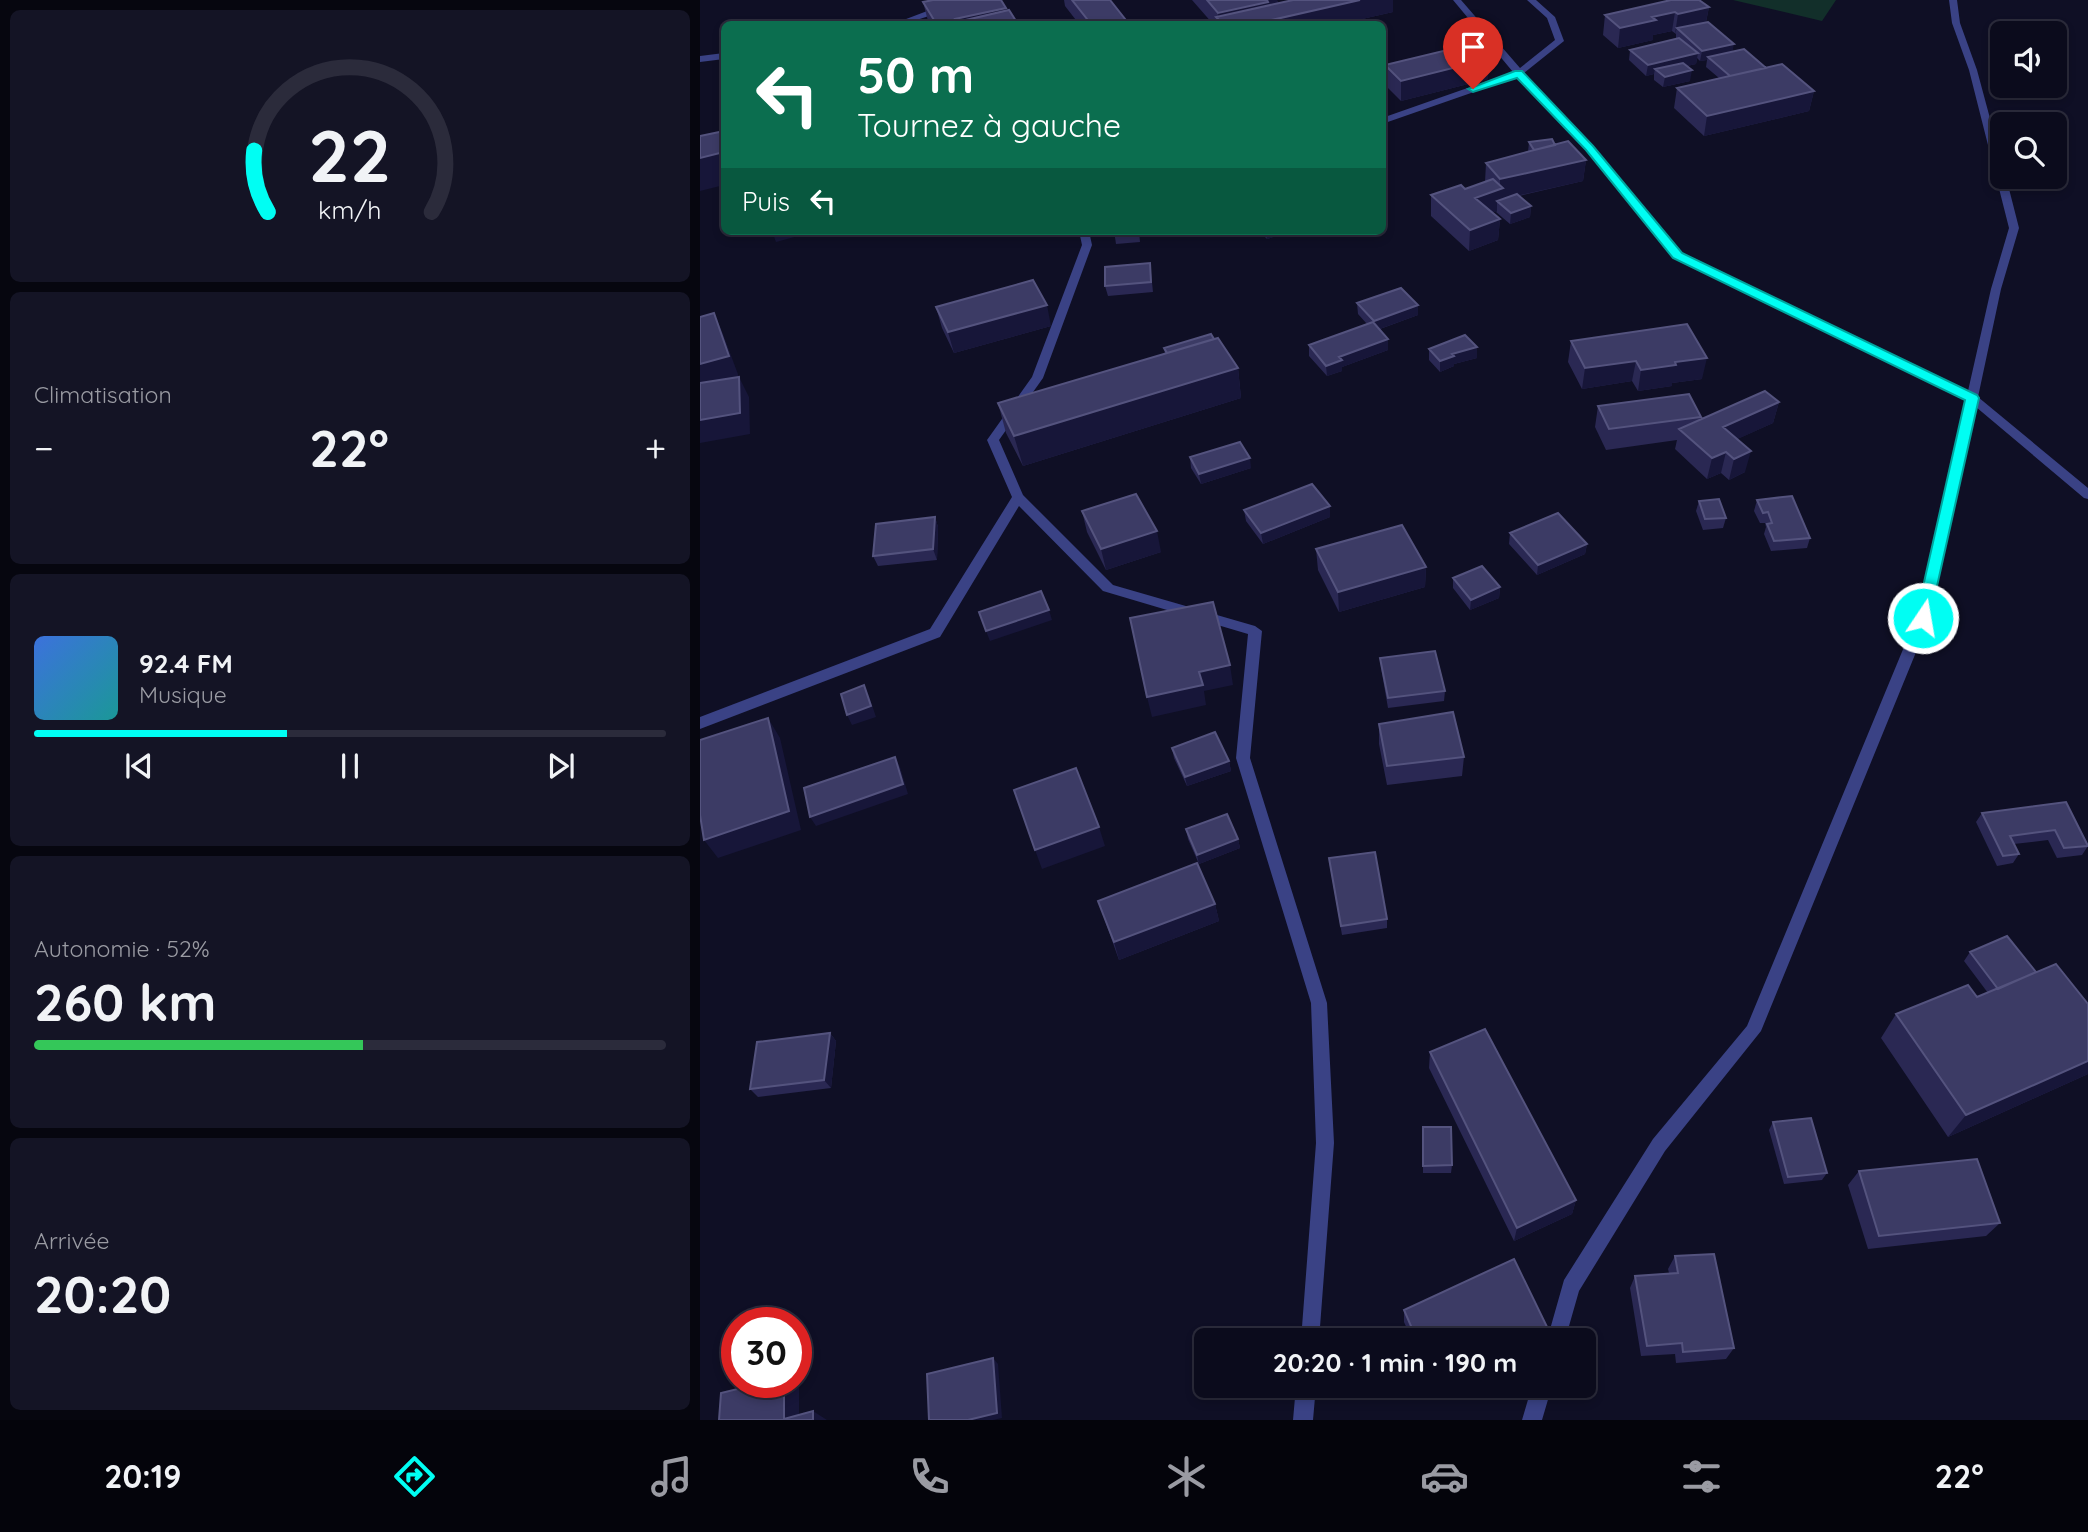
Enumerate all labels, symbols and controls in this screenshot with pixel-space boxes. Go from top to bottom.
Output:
pin [1443,17,1503,89]
map controls [1990,21,2067,189]
button: sound [1990,21,2067,98]
icon: arrive [1454,28,1492,66]
text: 50 m [857,44,974,105]
icon: left [742,49,833,140]
text: Tournez à gauche [857,105,1121,145]
text: 22 [309,109,391,200]
button: search [1990,112,2067,189]
icon: left [804,182,842,220]
text: Puis [742,185,790,218]
text: km/h [318,194,382,225]
text: Climatisation [34,380,172,409]
text: 22° [309,415,389,480]
text: − [34,424,54,472]
text: + [645,424,666,472]
position arrow [1886,581,1960,655]
text: 92.4 FM [139,647,233,680]
text: Musique [139,680,227,709]
icon: previous [120,747,158,785]
icon: pause [331,747,369,785]
icon: next [542,747,580,785]
text: Autonomie · 52% [34,934,210,963]
text: 260 km [34,969,216,1034]
text: Arrivée [34,1226,110,1255]
text: 20:20 [34,1261,171,1326]
speed limit sign: 30 [721,1307,812,1398]
text: 20:20 · 1 min · 190 m [1273,1346,1517,1379]
icon: directions [390,1452,439,1501]
icon: music [647,1452,696,1501]
icon: phone [905,1452,954,1501]
icon: climate [1162,1452,1211,1501]
icon: car [1420,1452,1469,1501]
icon: filters [1677,1452,1726,1501]
text: 20:19 [104,1456,181,1496]
text: 22° [1935,1456,1984,1496]

